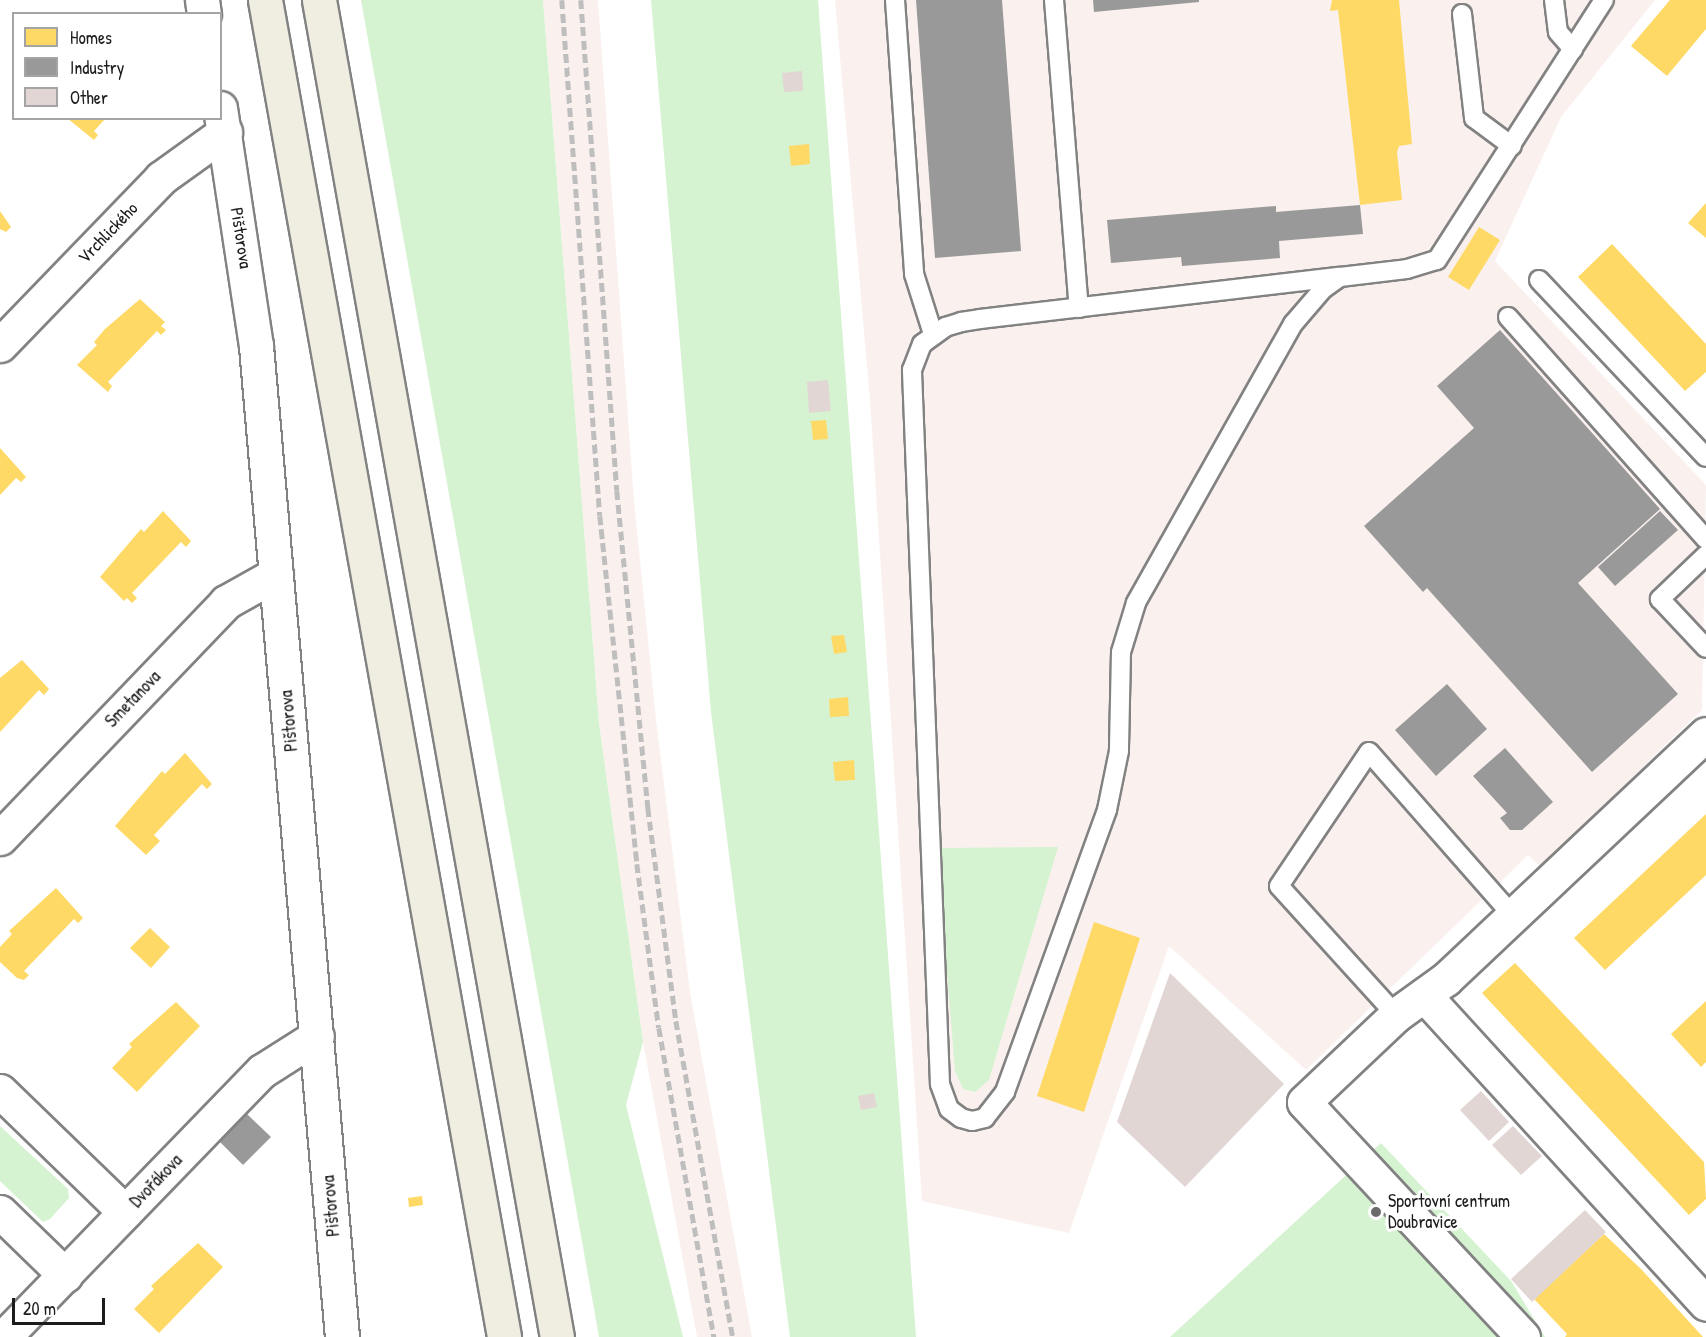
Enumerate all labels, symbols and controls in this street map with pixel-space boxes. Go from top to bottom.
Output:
legend [12,12,222,120]
text: Homes [70,25,112,50]
text: Industry [70,55,124,80]
text: Other [70,85,108,110]
street label: Vrchlického [74,198,142,268]
street label: Pištorova [226,206,256,270]
street label: Smetanova [101,666,165,732]
street label: Pištorova [276,689,302,753]
street label: Dvořákova [125,1150,187,1212]
street label: Pištorova [318,1174,344,1238]
place label: Sportovní centrum Doubravice [1388,1191,1510,1234]
marker: Sportovní centrum Doubravice [1369,1205,1383,1219]
scale bar [15,1286,108,1324]
text: 20 m [23,1296,56,1321]

